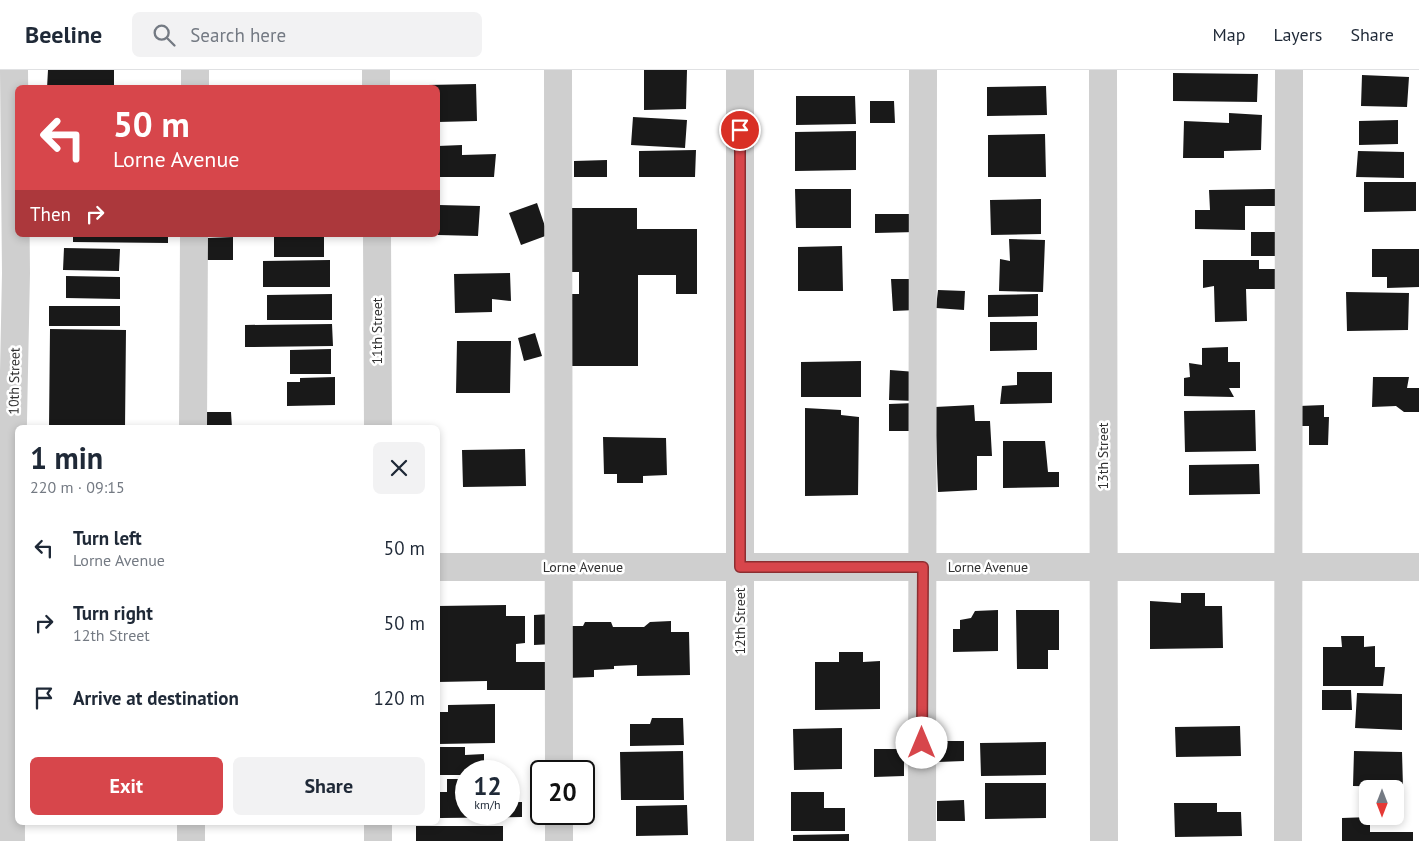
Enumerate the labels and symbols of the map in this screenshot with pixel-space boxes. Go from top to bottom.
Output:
pin [719,109,761,151]
street label: 11th Street [368,297,386,365]
street label: 10th Street [4,347,24,415]
street label: 13th Street [1094,422,1112,490]
street label: Lorne Avenue [543,558,623,576]
street label: Lorne Avenue [948,558,1028,576]
street label: 12th Street [731,587,749,655]
position arrow [895,716,947,768]
speed limit sign: 20 [530,760,595,825]
north arrow [1359,780,1404,825]

